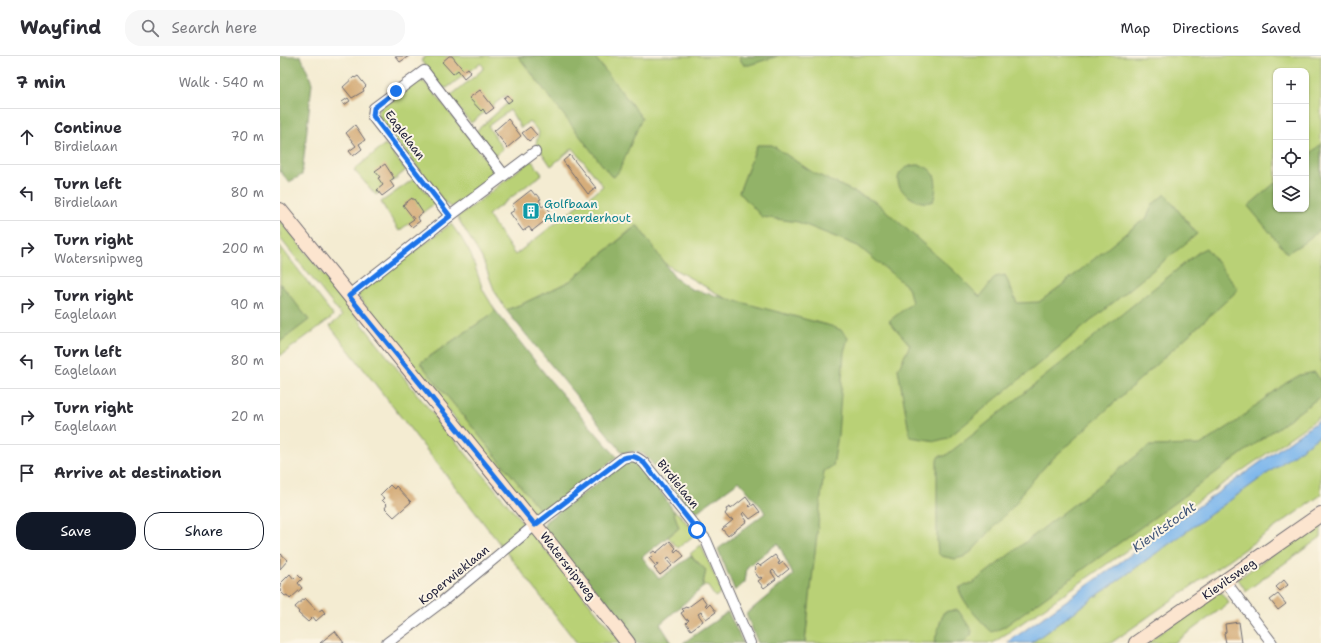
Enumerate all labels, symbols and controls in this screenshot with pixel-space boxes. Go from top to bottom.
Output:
search box [125,10,405,46]
text: Wayfind [20,15,101,40]
icon: search [139,17,161,39]
text: Search here [171,18,257,38]
text: Map [1121,19,1151,37]
text: Directions [1173,19,1239,37]
text: Saved [1261,19,1301,37]
map controls [1273,68,1309,212]
button: + [1273,68,1309,104]
text: 7 min [16,71,66,93]
text: Walk · 540 m [179,74,264,91]
route end [387,82,405,100]
button: − [1273,104,1309,140]
street label: Eaglelaan [381,107,429,163]
text: Continue [54,118,122,138]
icon: ahead [16,126,38,148]
text: 70 m [230,128,264,145]
text: Birdielaan [54,138,118,155]
button: locate [1273,140,1309,176]
text: Turn left [54,174,122,194]
button: layers [1273,176,1309,212]
icon: left [16,182,38,204]
text: 80 m [230,184,264,201]
text: Birdielaan [54,194,118,211]
place label: Golfbaan Almeerderhout [544,196,631,226]
building icon: Golfbaan Almeerderhout [521,201,541,221]
text: Turn right [54,230,134,250]
icon: right [16,238,38,260]
text: 200 m [222,240,264,257]
text: Watersnipweg [54,250,143,267]
text: Turn right [54,286,134,306]
icon: right [16,294,38,316]
text: 90 m [230,296,264,313]
text: Eaglelaan [54,306,117,323]
text: Turn left [54,342,122,362]
icon: left [16,350,38,372]
text: 80 m [230,352,264,369]
text: Eaglelaan [54,362,117,379]
text: Turn right [54,398,134,418]
icon: right [16,406,38,428]
text: 20 m [231,408,264,425]
text: Eaglelaan [54,418,117,435]
street label: Birdielaan [653,456,703,512]
icon: arrive [16,462,38,484]
text: Arrive at destination [54,463,222,483]
water label: Kievitstocht [1129,498,1200,556]
button: Save [16,512,136,550]
button: Share [144,512,264,550]
route start [688,521,706,539]
street label: Watersnipweg [536,529,600,603]
street label: Koperwieklaan [416,542,492,608]
street label: Kievitsweg [1199,555,1259,603]

